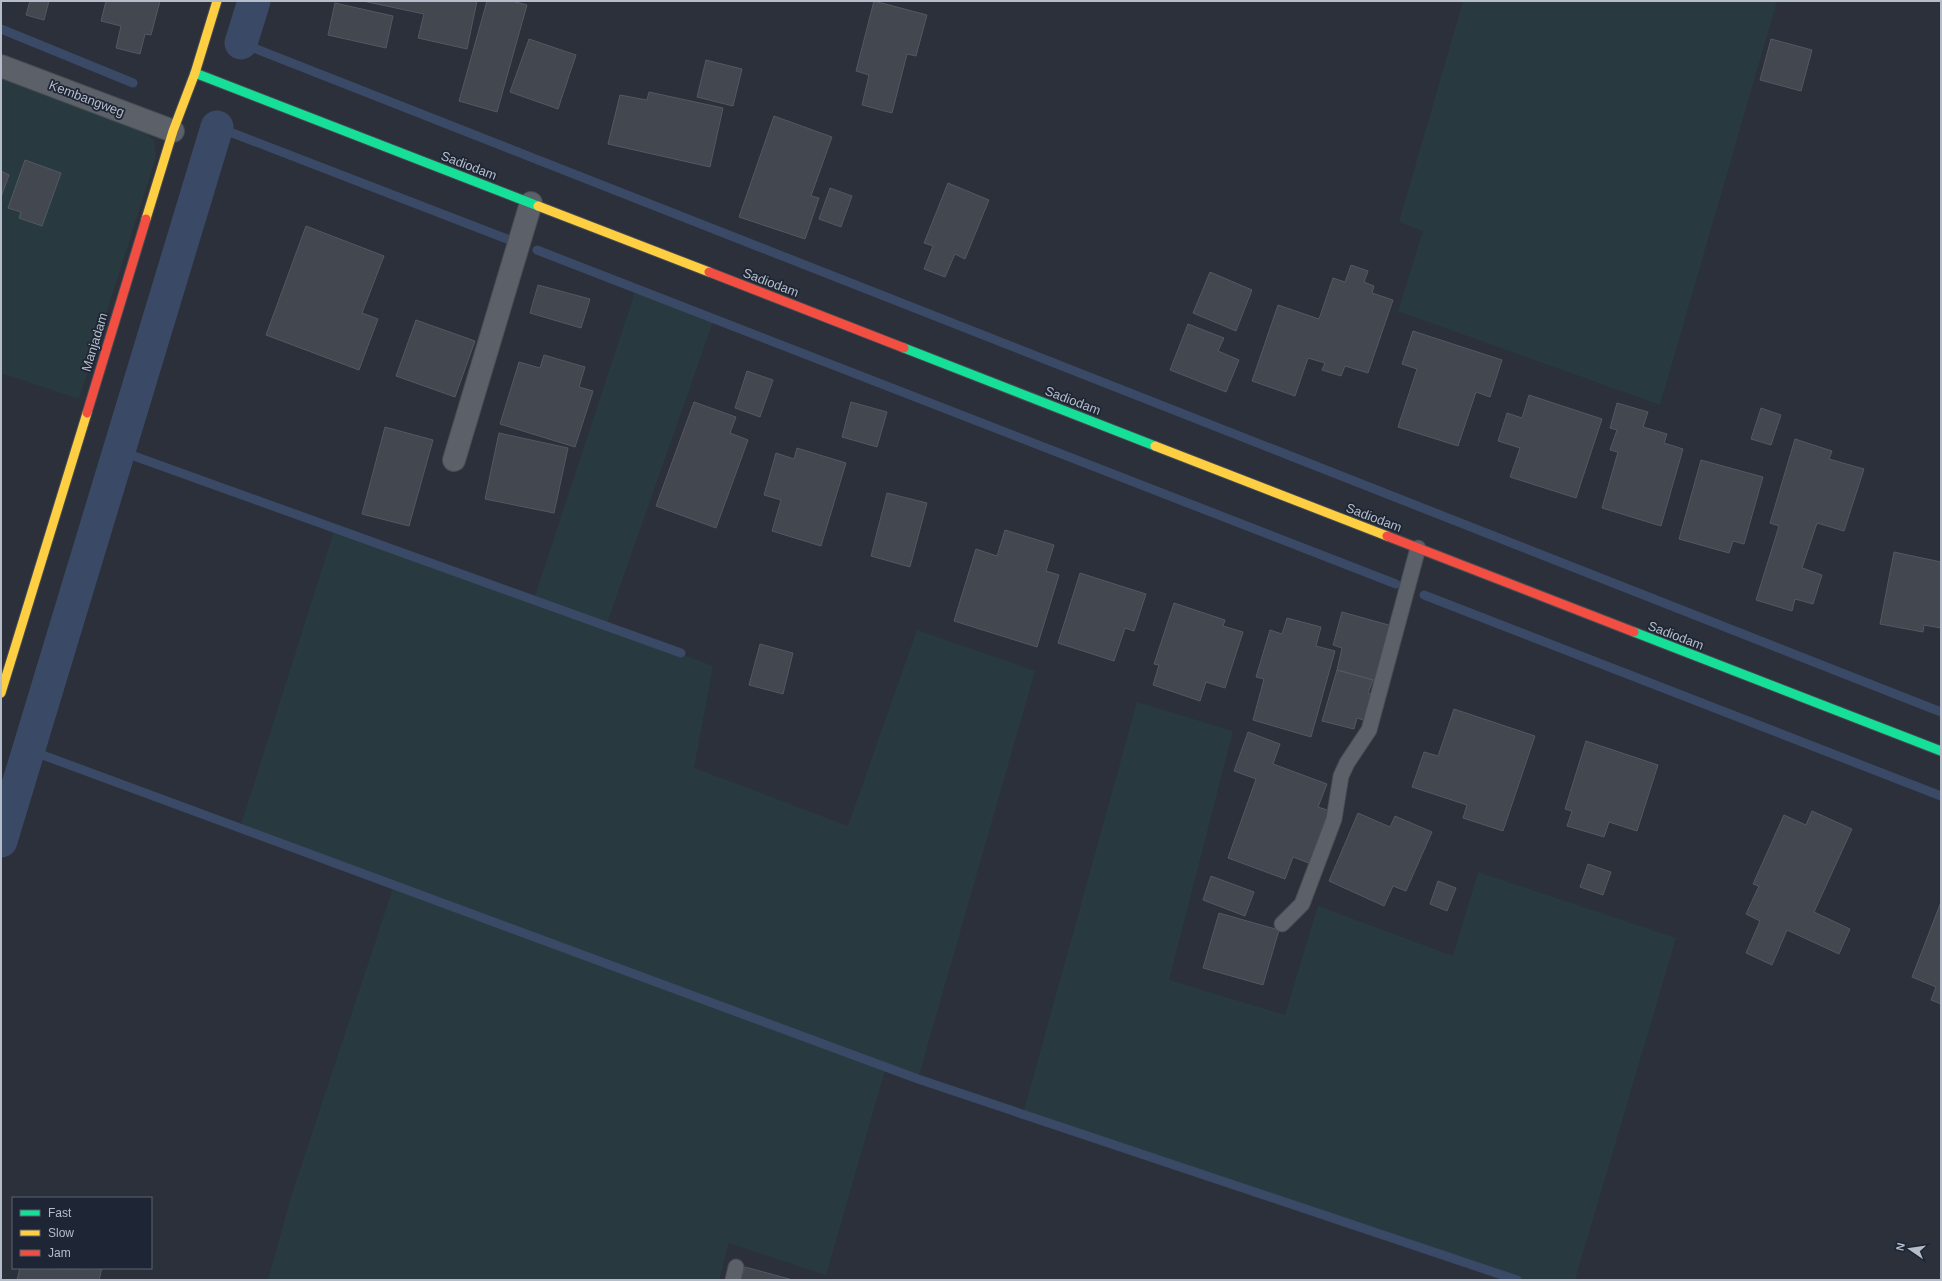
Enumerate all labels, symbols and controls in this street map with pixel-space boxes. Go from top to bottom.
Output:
street label: Kembangweg [47,77,127,120]
street label: Sadiodam [439,148,499,183]
street label: Sadiodam [741,265,801,300]
street label: Manjadam [78,311,111,373]
street label: Sadiodam [1043,383,1103,418]
street label: Sadiodam [1344,500,1404,535]
street label: Sadiodam [1646,618,1706,653]
legend [12,1197,152,1269]
text: Fast [48,1206,72,1220]
text: Slow [48,1226,74,1240]
north arrow [1890,1229,1930,1269]
text: N [1894,1241,1907,1252]
text: Jam [48,1246,71,1260]

